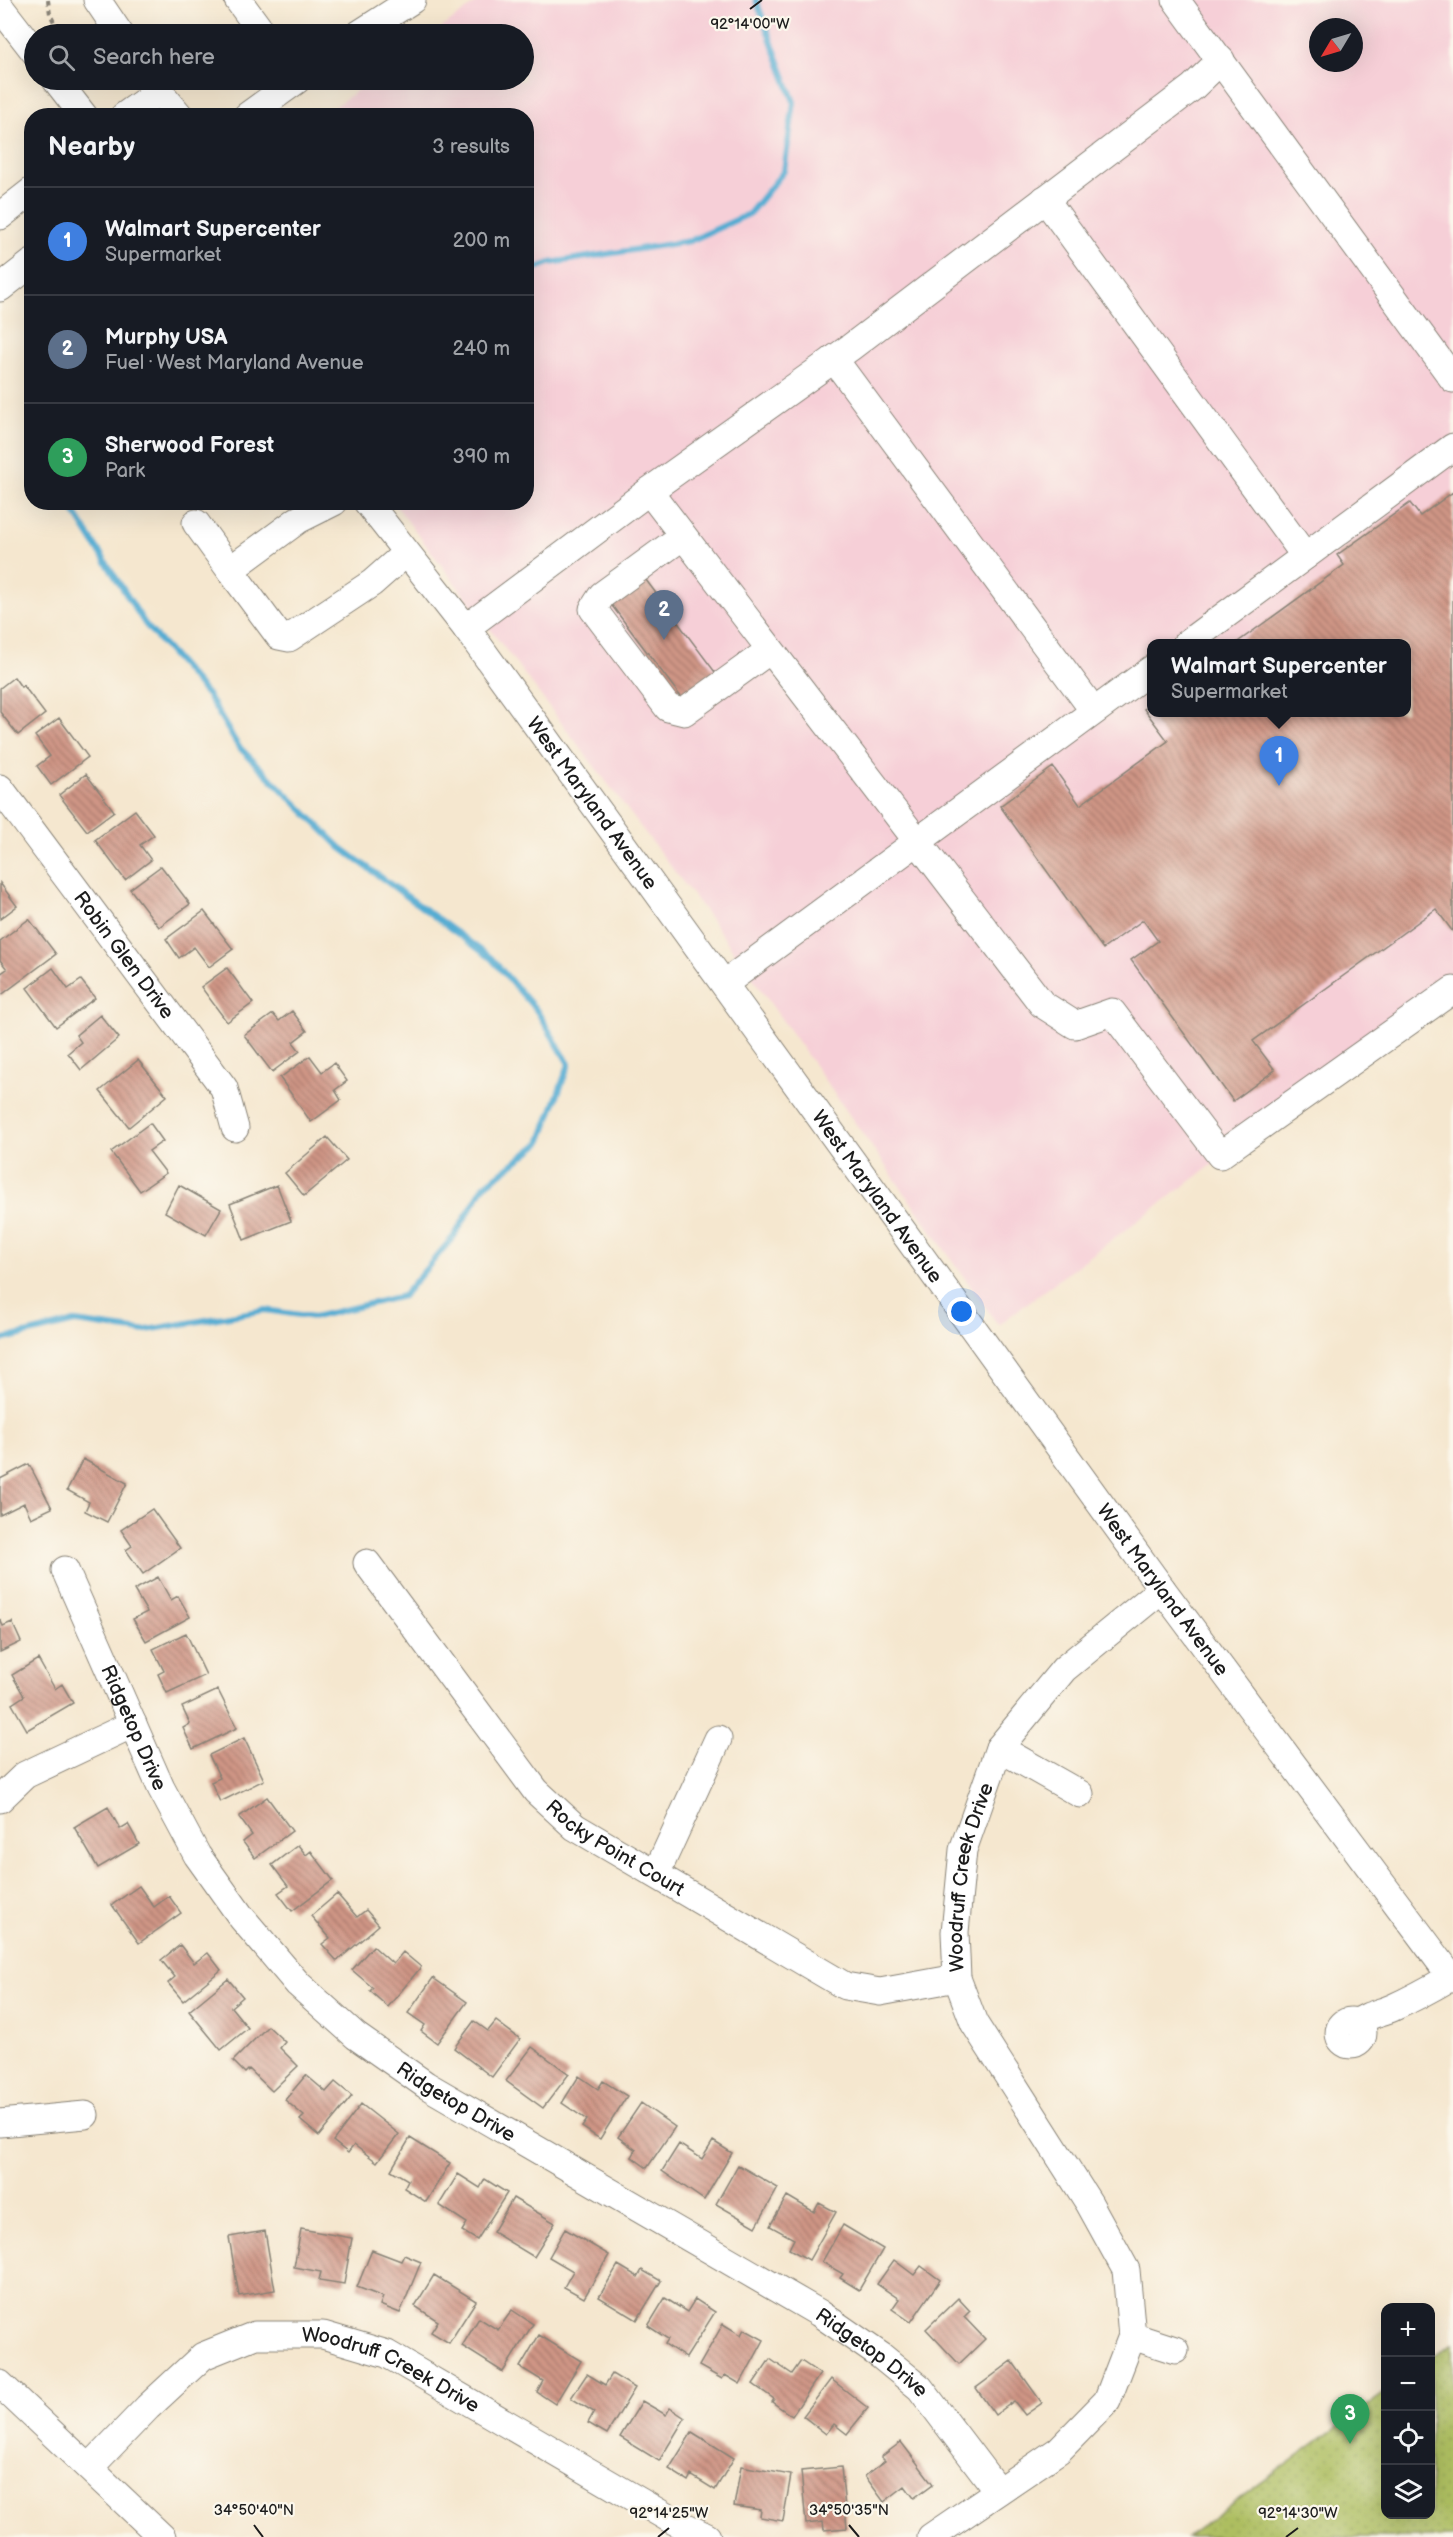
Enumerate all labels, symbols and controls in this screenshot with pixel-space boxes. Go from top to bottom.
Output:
text: 92°14'00"W [710,15,790,34]
north arrow [1309,18,1363,72]
search box [24,24,534,90]
icon: search [45,41,78,74]
text: Search here [93,44,215,71]
text: Nearby [48,132,135,163]
text: 3 results [432,135,510,159]
text: Walmart Supercenter [105,216,321,243]
text: 1 [63,229,72,253]
text: 200 m [453,229,510,253]
text: Supermarket [105,243,221,267]
text: Murphy USA [105,324,228,351]
text: 2 [62,337,73,361]
text: 240 m [453,337,510,361]
text: Fuel · West Maryland Avenue [105,351,364,375]
text: Sherwood Forest [105,432,274,459]
text: 3 [62,445,73,469]
text: 390 m [452,445,510,469]
text: Park [105,459,145,483]
pin: 2 [644,590,684,640]
popup [1147,639,1411,717]
text: Walmart Supercenter [1171,653,1387,680]
text: Supermarket [1171,680,1288,704]
street label: West Maryland Avenue [521,712,662,894]
pin: 1 [1260,736,1298,786]
street label: Robin Glen Drive [68,887,179,1024]
street label: West Maryland Avenue [806,1106,947,1288]
your location [947,1297,976,1326]
street label: West Maryland Avenue [1091,1500,1234,1681]
street label: Ridgetop Drive [95,1661,172,1794]
street label: Woodruff Creek Drive [944,1780,999,1973]
street label: Rocky Point Court [540,1795,689,1902]
street label: Ridgetop Drive [391,2057,520,2147]
street label: Ridgetop Drive [810,2303,933,2402]
map controls [1381,2303,1435,2519]
button: + [1381,2303,1435,2357]
street label: Woodruff Creek Drive [302,2323,484,2418]
button: − [1381,2357,1435,2411]
pin: 3 [1330,2394,1370,2444]
button: locate [1381,2411,1435,2465]
button: layers [1381,2465,1435,2519]
text: 34°50'40"N [214,2501,294,2520]
text: 34°50'35"N [809,2501,889,2520]
text: 92°14'25"W [630,2504,709,2523]
text: 92°14'30"W [1258,2504,1338,2523]

